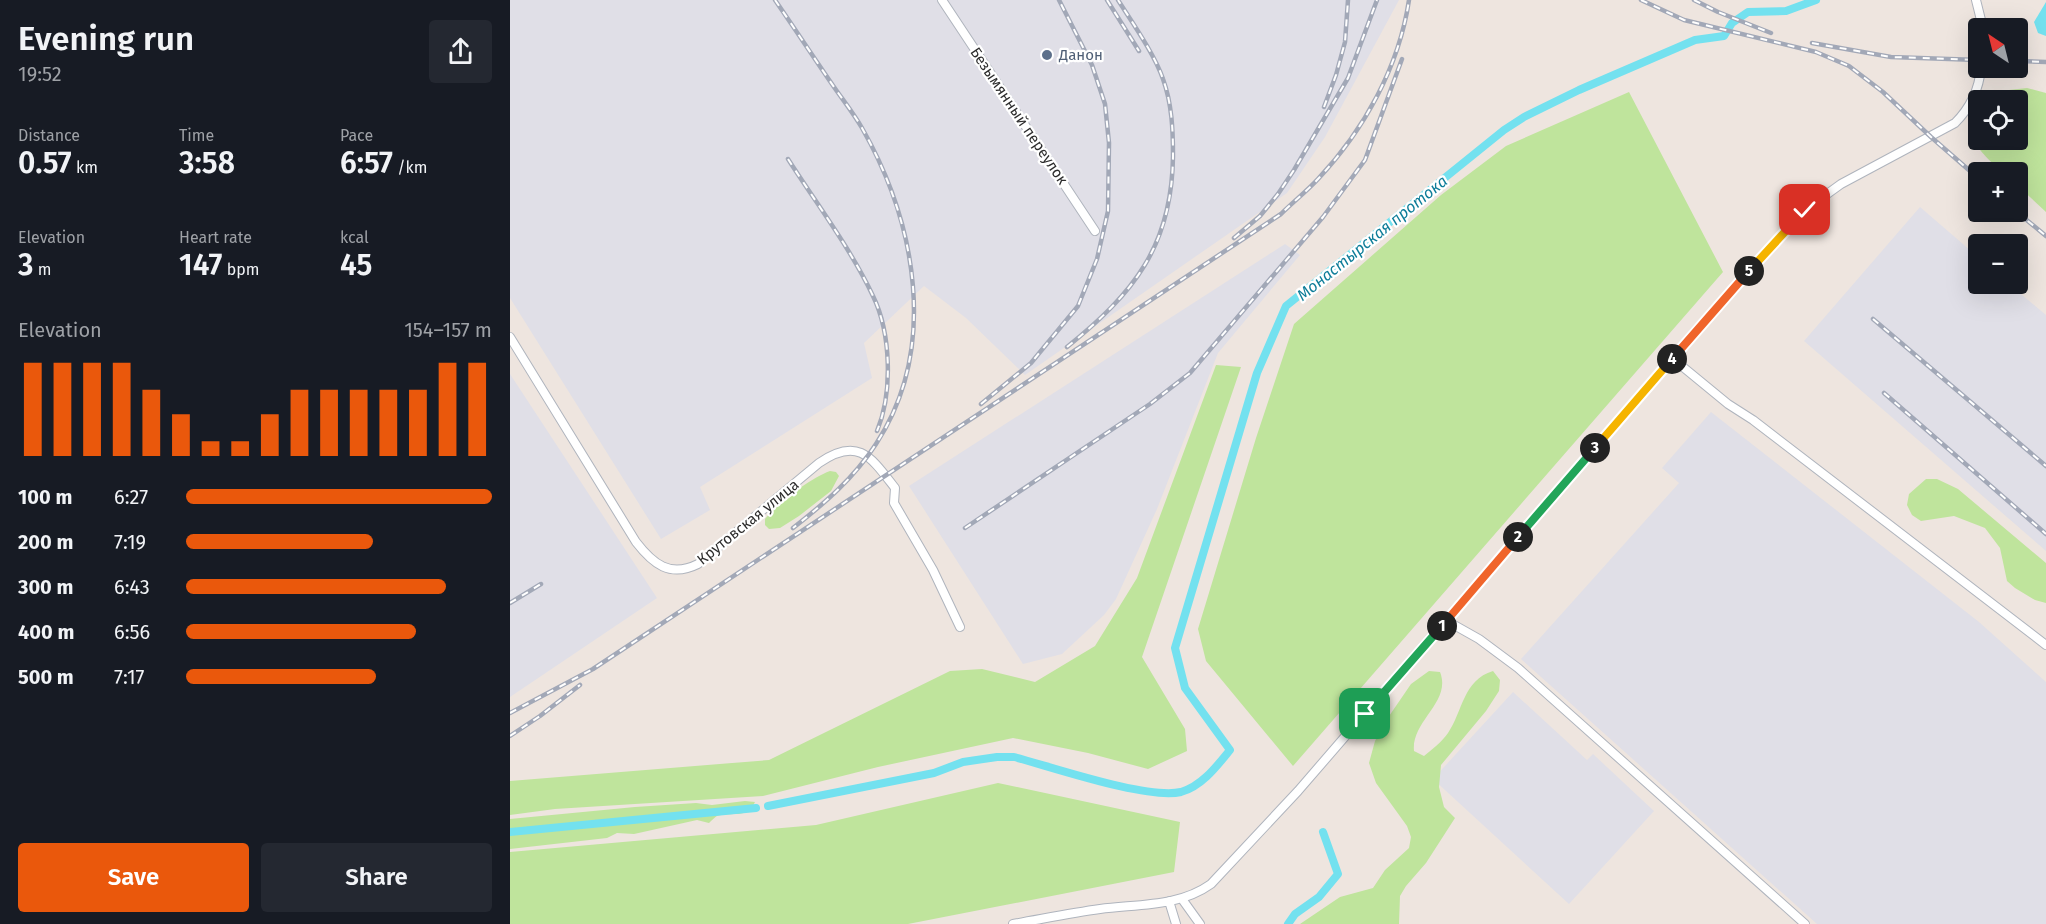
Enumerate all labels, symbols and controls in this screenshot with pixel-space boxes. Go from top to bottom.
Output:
north arrow [1968,18,2028,78]
map controls [1968,18,2028,294]
text: Evening run [18,19,194,59]
button: share [429,20,492,83]
street label: Безымянный переулок [966,44,1072,188]
place label: Данон [1058,46,1103,64]
marker: Данон [1040,48,1054,62]
text: 19:52 [18,62,62,86]
button: locate [1968,90,2028,150]
text: Distance [18,126,80,145]
text: Time [179,126,214,145]
text: Pace [340,126,373,145]
text: 0.57 [18,145,72,181]
text: 3:58 [179,145,235,181]
text: 6:57 [340,145,393,181]
text: km [72,158,98,177]
text: /km [393,158,427,177]
button: + [1968,162,2028,222]
water label: Монастырская протока [1293,171,1451,305]
pin [1779,184,1830,235]
icon: check [1788,193,1821,226]
text: Elevation [18,228,85,247]
text: Heart rate [179,228,252,247]
text: kcal [340,228,369,247]
button: − [1968,234,2028,294]
text: 3 [18,247,33,283]
text: 147 [179,247,222,283]
text: 45 [340,247,372,283]
pin: 5 [1734,256,1764,286]
text: m [33,260,51,279]
text: bpm [222,260,259,279]
text: 5 [1745,261,1753,280]
text: Elevation [18,318,102,342]
text: 154–157 m [404,318,492,342]
pin: 4 [1657,344,1687,374]
text: 4 [1667,349,1677,368]
pin: 3 [1580,433,1610,463]
text: 3 [1591,438,1599,457]
street label: Крутовская улица [694,476,802,568]
text: 100 m [18,485,72,509]
text: 6:27 [114,485,148,509]
pin: 2 [1503,522,1533,552]
text: 2 [1514,527,1522,546]
text: 200 m [18,530,73,554]
text: 7:19 [114,530,146,554]
text: 300 m [18,575,73,599]
text: 6:43 [114,575,150,599]
pin: 1 [1427,611,1457,641]
text: 1 [1438,616,1446,635]
text: 400 m [18,620,74,644]
text: 6:56 [114,620,150,644]
text: 500 m [18,665,74,689]
text: 7:17 [114,665,144,689]
pin [1339,688,1390,739]
icon: arrive [1348,697,1381,730]
button: Save [18,843,249,912]
button: Share [261,843,492,912]

